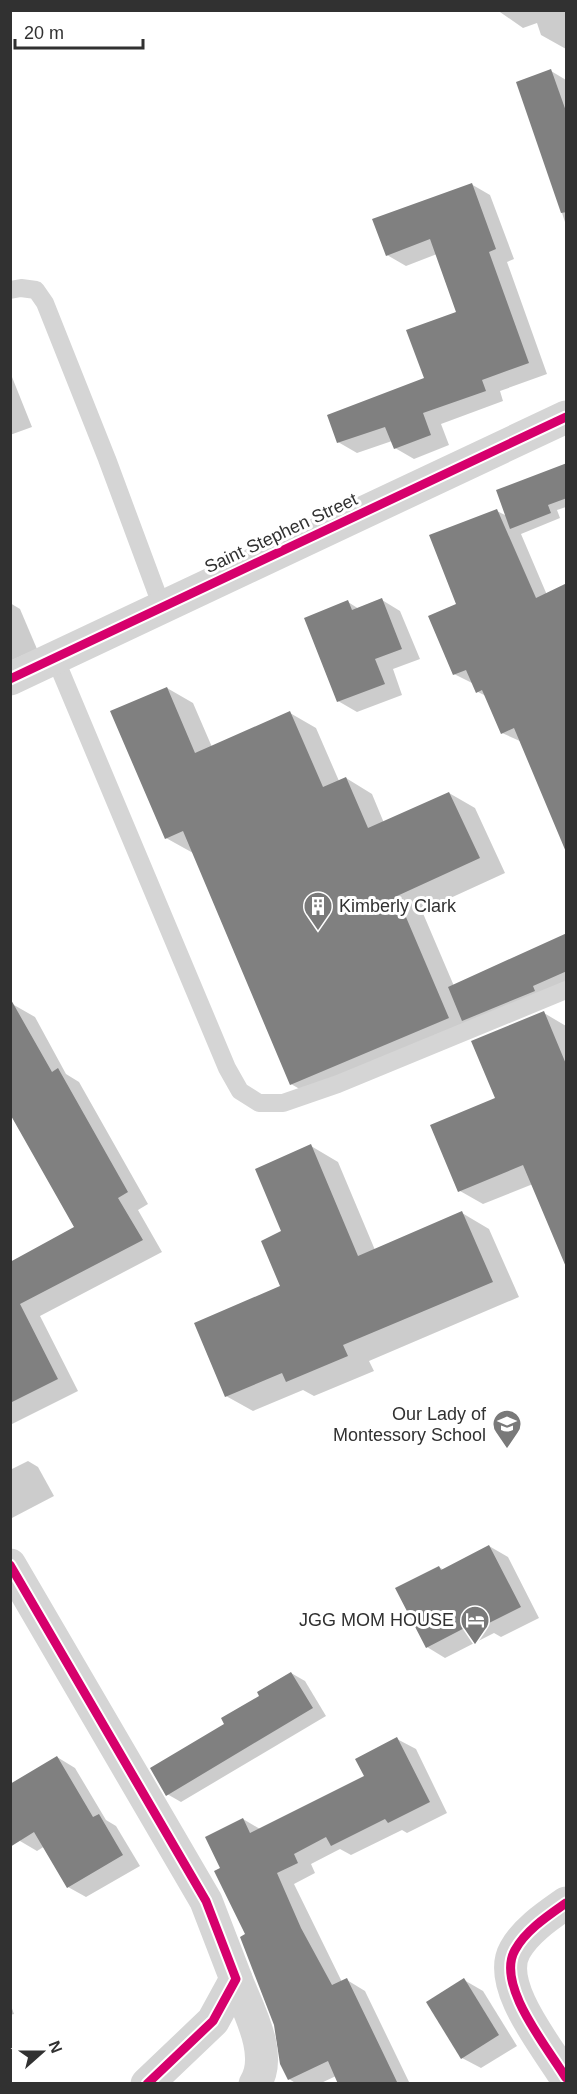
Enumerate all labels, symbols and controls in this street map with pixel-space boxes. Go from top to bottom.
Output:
scale bar [15,12,142,50]
text: 20 m [24,23,64,43]
street label: Saint Stephen Street [201,489,361,577]
building icon: Kimberly Clark [302,890,334,932]
place label: Kimberly Clark [339,896,457,916]
place label: Our Lady of Montessory School [333,1404,487,1445]
school or university icon: Our Lady of Montessory School [491,1408,523,1450]
hotel icon: JGG MOM HOUSE [459,1604,491,1646]
place label: JGG MOM HOUSE [299,1610,454,1630]
north arrow [12,2022,72,2082]
text: N [46,2038,66,2055]

